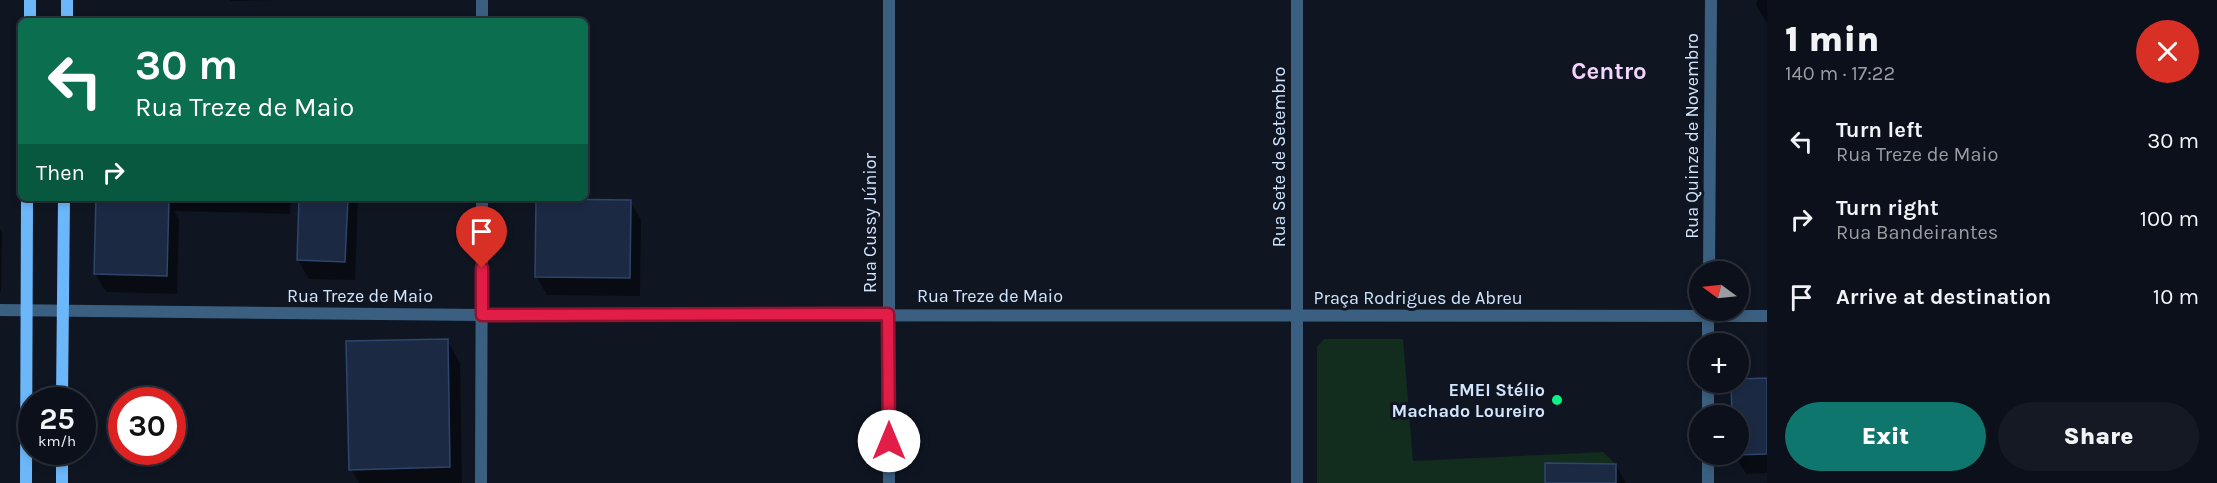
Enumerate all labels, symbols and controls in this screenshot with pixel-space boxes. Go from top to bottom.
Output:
text: 1 min [1785,18,1879,60]
button: close [2136,20,2199,83]
street label: Rua Quinze de Novembro [1681,33,1703,239]
text: 30 m [135,40,238,90]
icon: left [36,42,114,120]
district label: Centro [1571,57,1647,85]
text: 140 m · 17:22 [1785,62,1895,85]
street label: Rua Sete de Setembro [1268,67,1290,247]
text: Rua Treze de Maio [135,91,354,123]
text: Turn left [1836,117,1923,143]
icon: left [1785,125,1818,158]
text: 30 m [2147,128,2199,154]
text: Rua Treze de Maio [1836,143,1998,166]
street label: Rua Cussy Júnior [859,153,881,293]
icon: right [97,156,130,189]
text: Then [36,160,85,186]
text: Turn right [1836,195,1939,221]
icon: right [1785,203,1818,236]
pin [456,206,507,268]
text: 100 m [2140,206,2199,232]
icon: arrive [465,215,498,248]
text: Rua Bandeirantes [1836,221,1998,244]
north arrow [1689,261,1749,321]
map controls [1689,261,1749,465]
icon: arrive [1785,281,1818,314]
text: Arrive at destination [1836,284,2051,310]
text: 10 m [2153,284,2199,310]
street label: Rua Treze de Maio [287,285,433,307]
street label: Rua Treze de Maio [917,285,1063,307]
street label: Praça Rodrigues de Abreu [1313,287,1523,309]
button: + [1689,333,1749,393]
place label: EMEI Stélio Machado Loureiro [1392,379,1545,422]
speed limit sign: 30 [108,387,186,465]
marker: EMEI Stélio Machado Loureiro [1550,393,1564,407]
text: 25 [39,401,75,437]
button: Exit [1785,402,1986,471]
button: Share [1998,402,2199,471]
button: − [1689,405,1749,465]
position arrow [857,409,921,473]
text: km/h [38,432,76,450]

